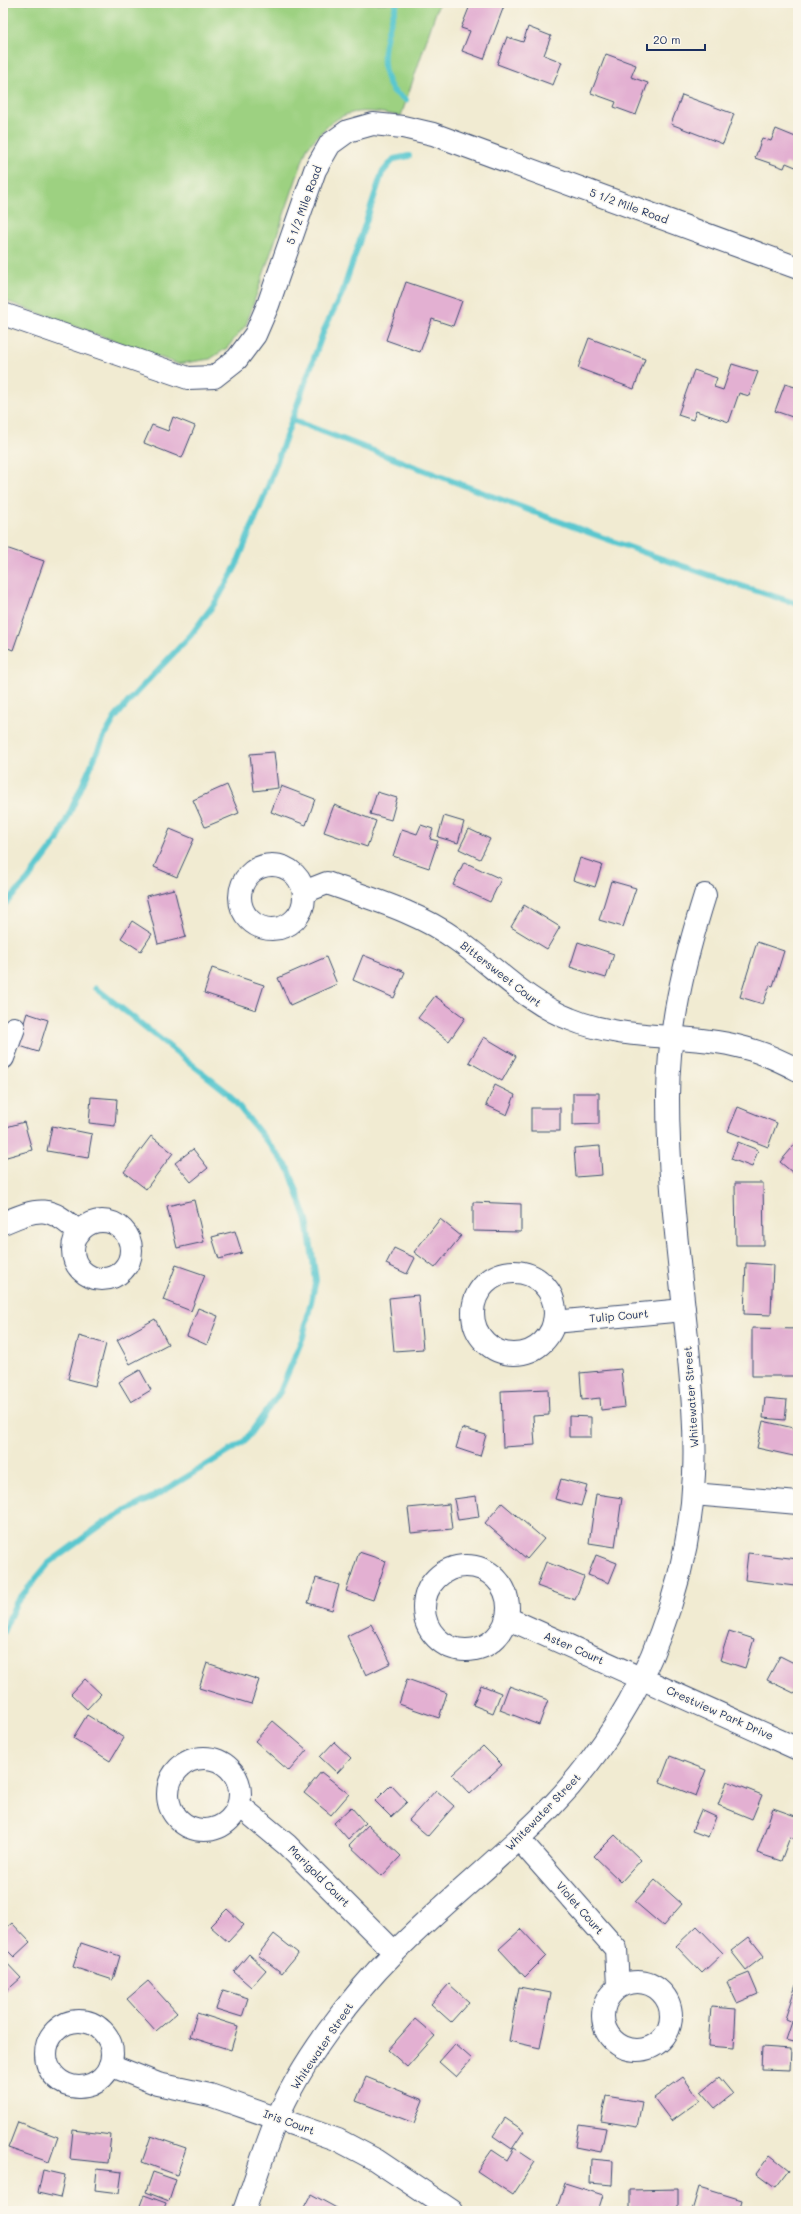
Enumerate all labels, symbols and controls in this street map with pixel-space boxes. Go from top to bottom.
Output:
scale bar [647,26,705,52]
text: 20 m [653,31,681,47]
street label: 5 1/2 Mile Road [282,163,325,246]
street label: 5 1/2 Mile Road [588,184,671,227]
street label: Bittersweet Court [458,937,545,1010]
street label: Tulip Court [589,1305,649,1326]
street label: Whitewater Street [679,1345,702,1448]
street label: Aster Court [542,1628,607,1668]
street label: Crestview Park Drive [664,1682,776,1743]
street label: Whitewater Street [502,1770,584,1854]
street label: Marigold Court [285,1842,354,1910]
street label: Violet Court [553,1878,608,1937]
street label: Whitewater Street [287,1999,356,2092]
street label: Iris Court [262,2105,317,2138]

